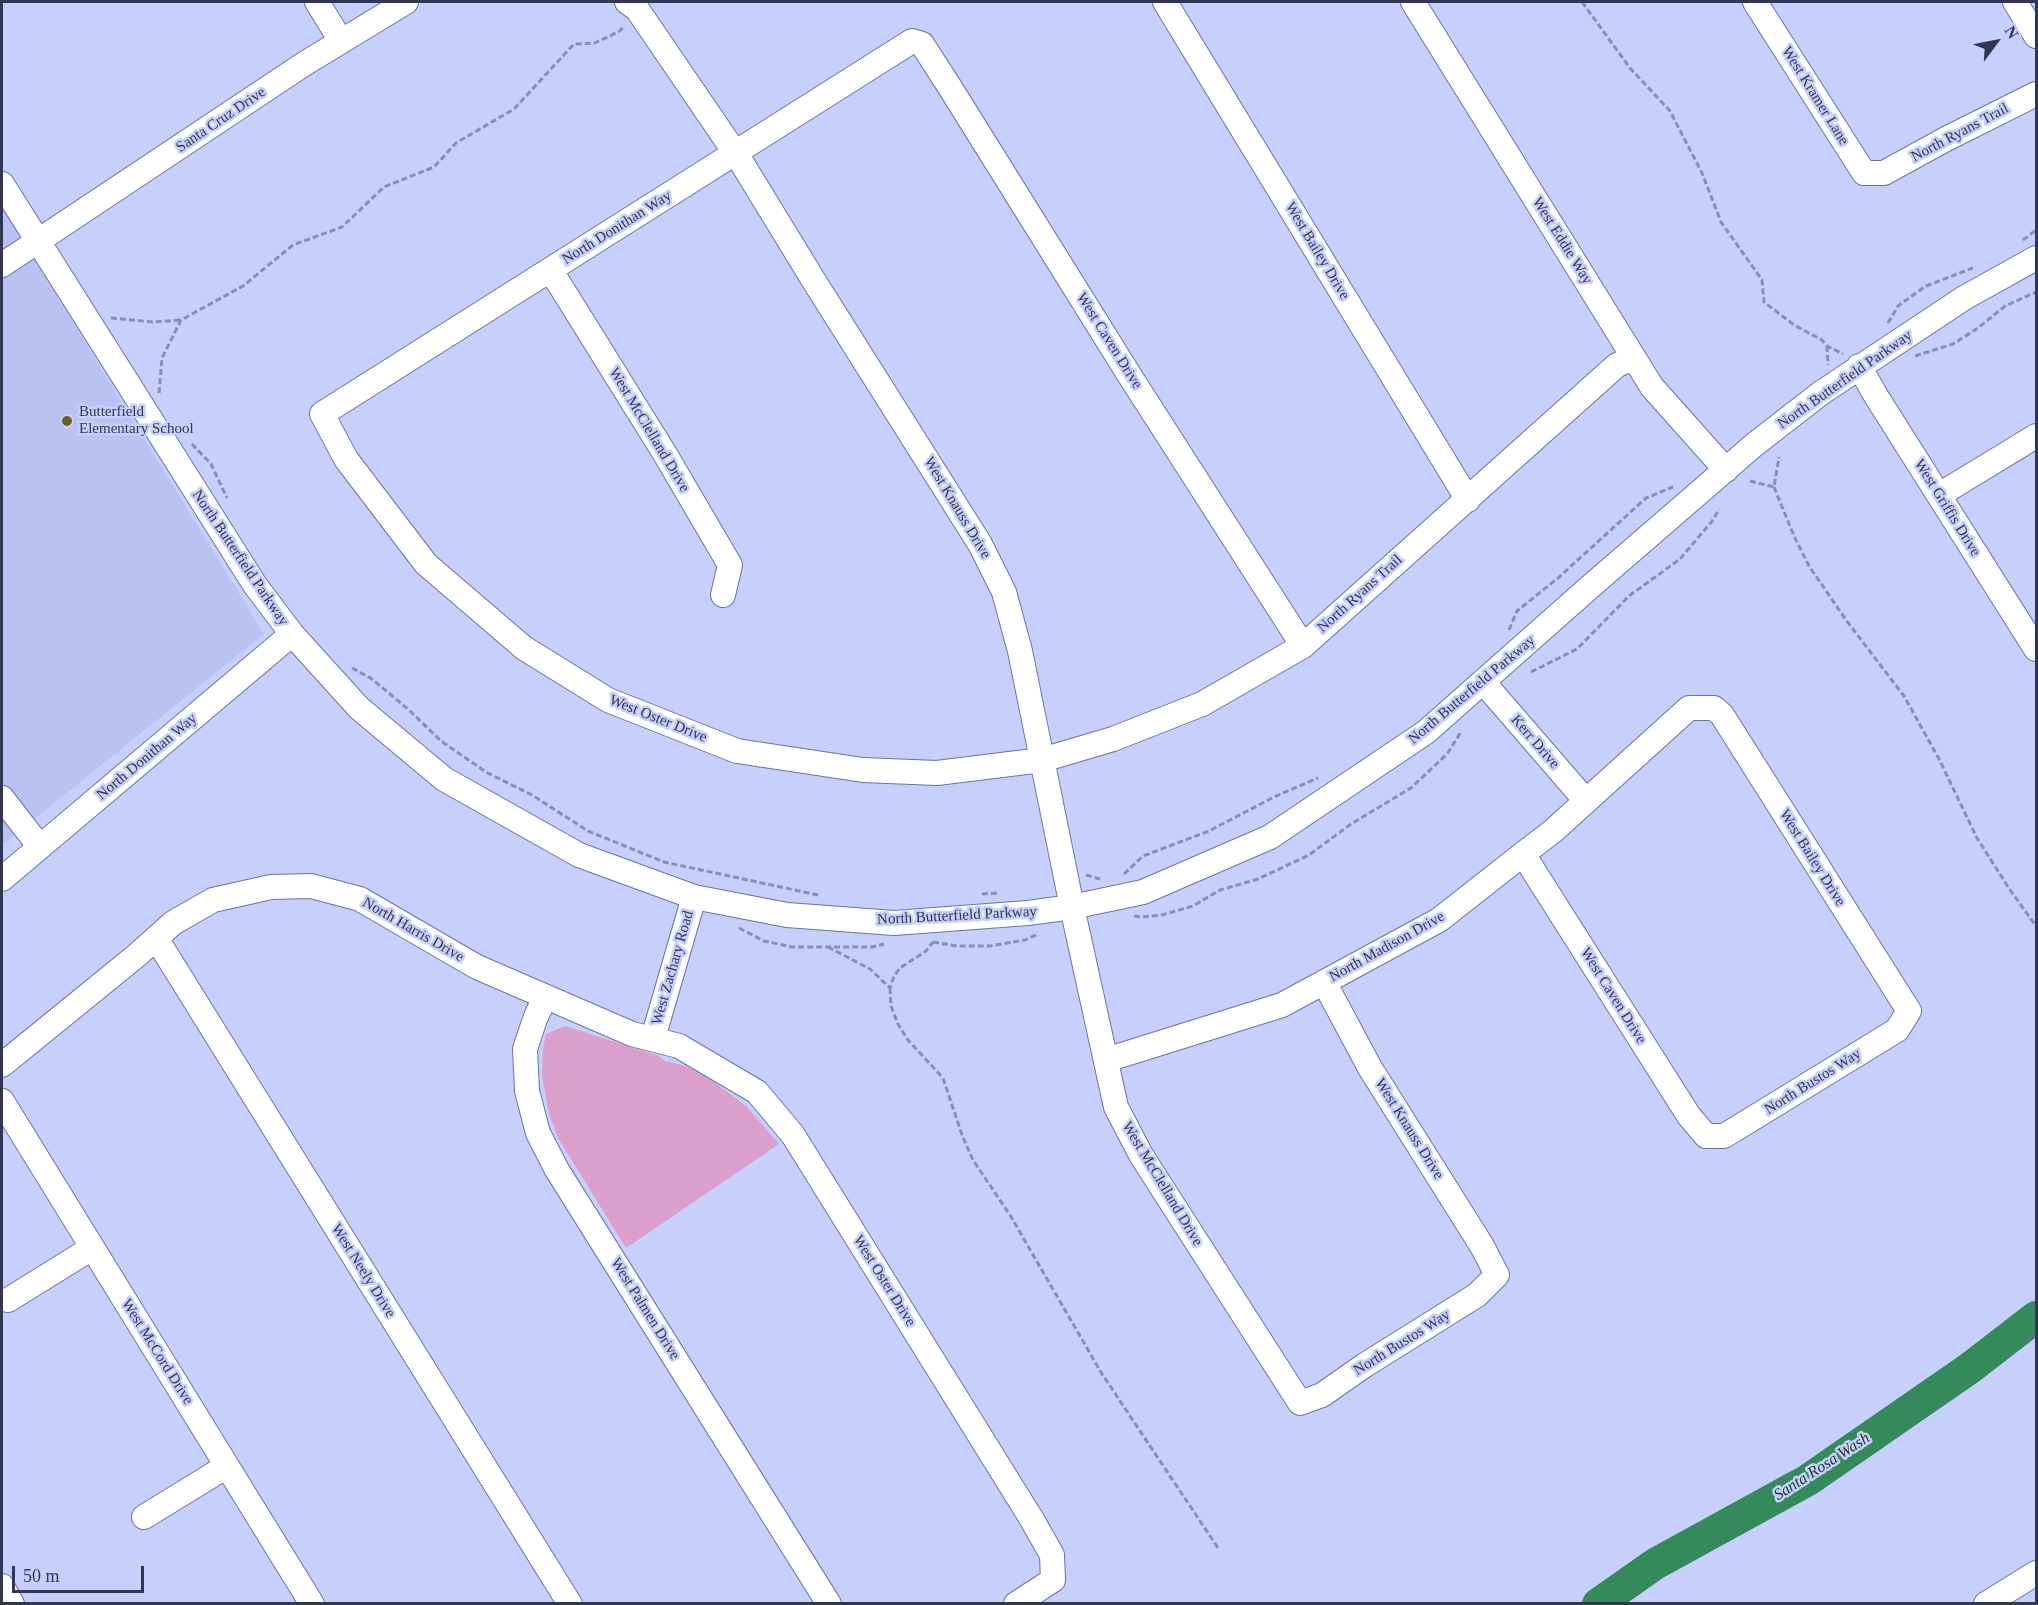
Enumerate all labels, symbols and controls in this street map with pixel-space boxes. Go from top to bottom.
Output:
north arrow [1966,12,2026,72]
text: N [2001,23,2022,42]
street label: West Kramer Lane [1777,43,1853,149]
street label: Santa Cruz Drive [173,83,269,157]
street label: North Ryans Trail [1908,100,2012,166]
street label: North Donithan Way [559,187,675,269]
street label: West Eddie Way [1528,194,1596,288]
street label: West Bailey Drive [1281,199,1353,303]
street label: West Caven Drive [1072,290,1146,392]
street label: North Butterfield Parkway [1774,327,1916,433]
street label: West McClelland Drive [605,364,693,496]
place label: Butterfield Elementary School [79,403,194,438]
marker: Butterfield Elementary School [60,414,74,428]
street label: West Knauss Drive [920,454,994,562]
street label: West Griffis Drive [1910,456,1984,560]
street label: North Butterfield Parkway [188,487,292,629]
street label: North Ryans Trail [1314,551,1406,637]
street label: North Butterfield Parkway [1405,632,1539,748]
street label: West Oster Drive [607,691,709,747]
street label: North Donithan Way [93,710,201,804]
street label: Kerr Drive [1507,711,1563,773]
street label: West Bailey Drive [1775,806,1849,910]
street label: North Harris Drive [359,894,467,966]
street label: North Butterfield Parkway [877,903,1037,929]
street label: North Madison Drive [1326,908,1448,986]
street label: West Zachary Road [648,909,698,1027]
street label: West Caven Drive [1576,945,1650,1047]
street label: North Bustos Way [1761,1045,1865,1119]
street label: West Knauss Drive [1371,1075,1447,1183]
street label: West McClelland Drive [1118,1118,1206,1250]
street label: West Neely Drive [327,1221,399,1321]
street label: West Oster Drive [849,1232,919,1330]
street label: West Palmen Drive [607,1255,683,1363]
street label: West McCord Drive [117,1296,197,1408]
street label: North Bustos Way [1350,1306,1454,1380]
water label: Santa Rosa Wash [1770,1429,1874,1505]
scale bar [15,1554,147,1592]
text: 50 m [23,1566,60,1586]

